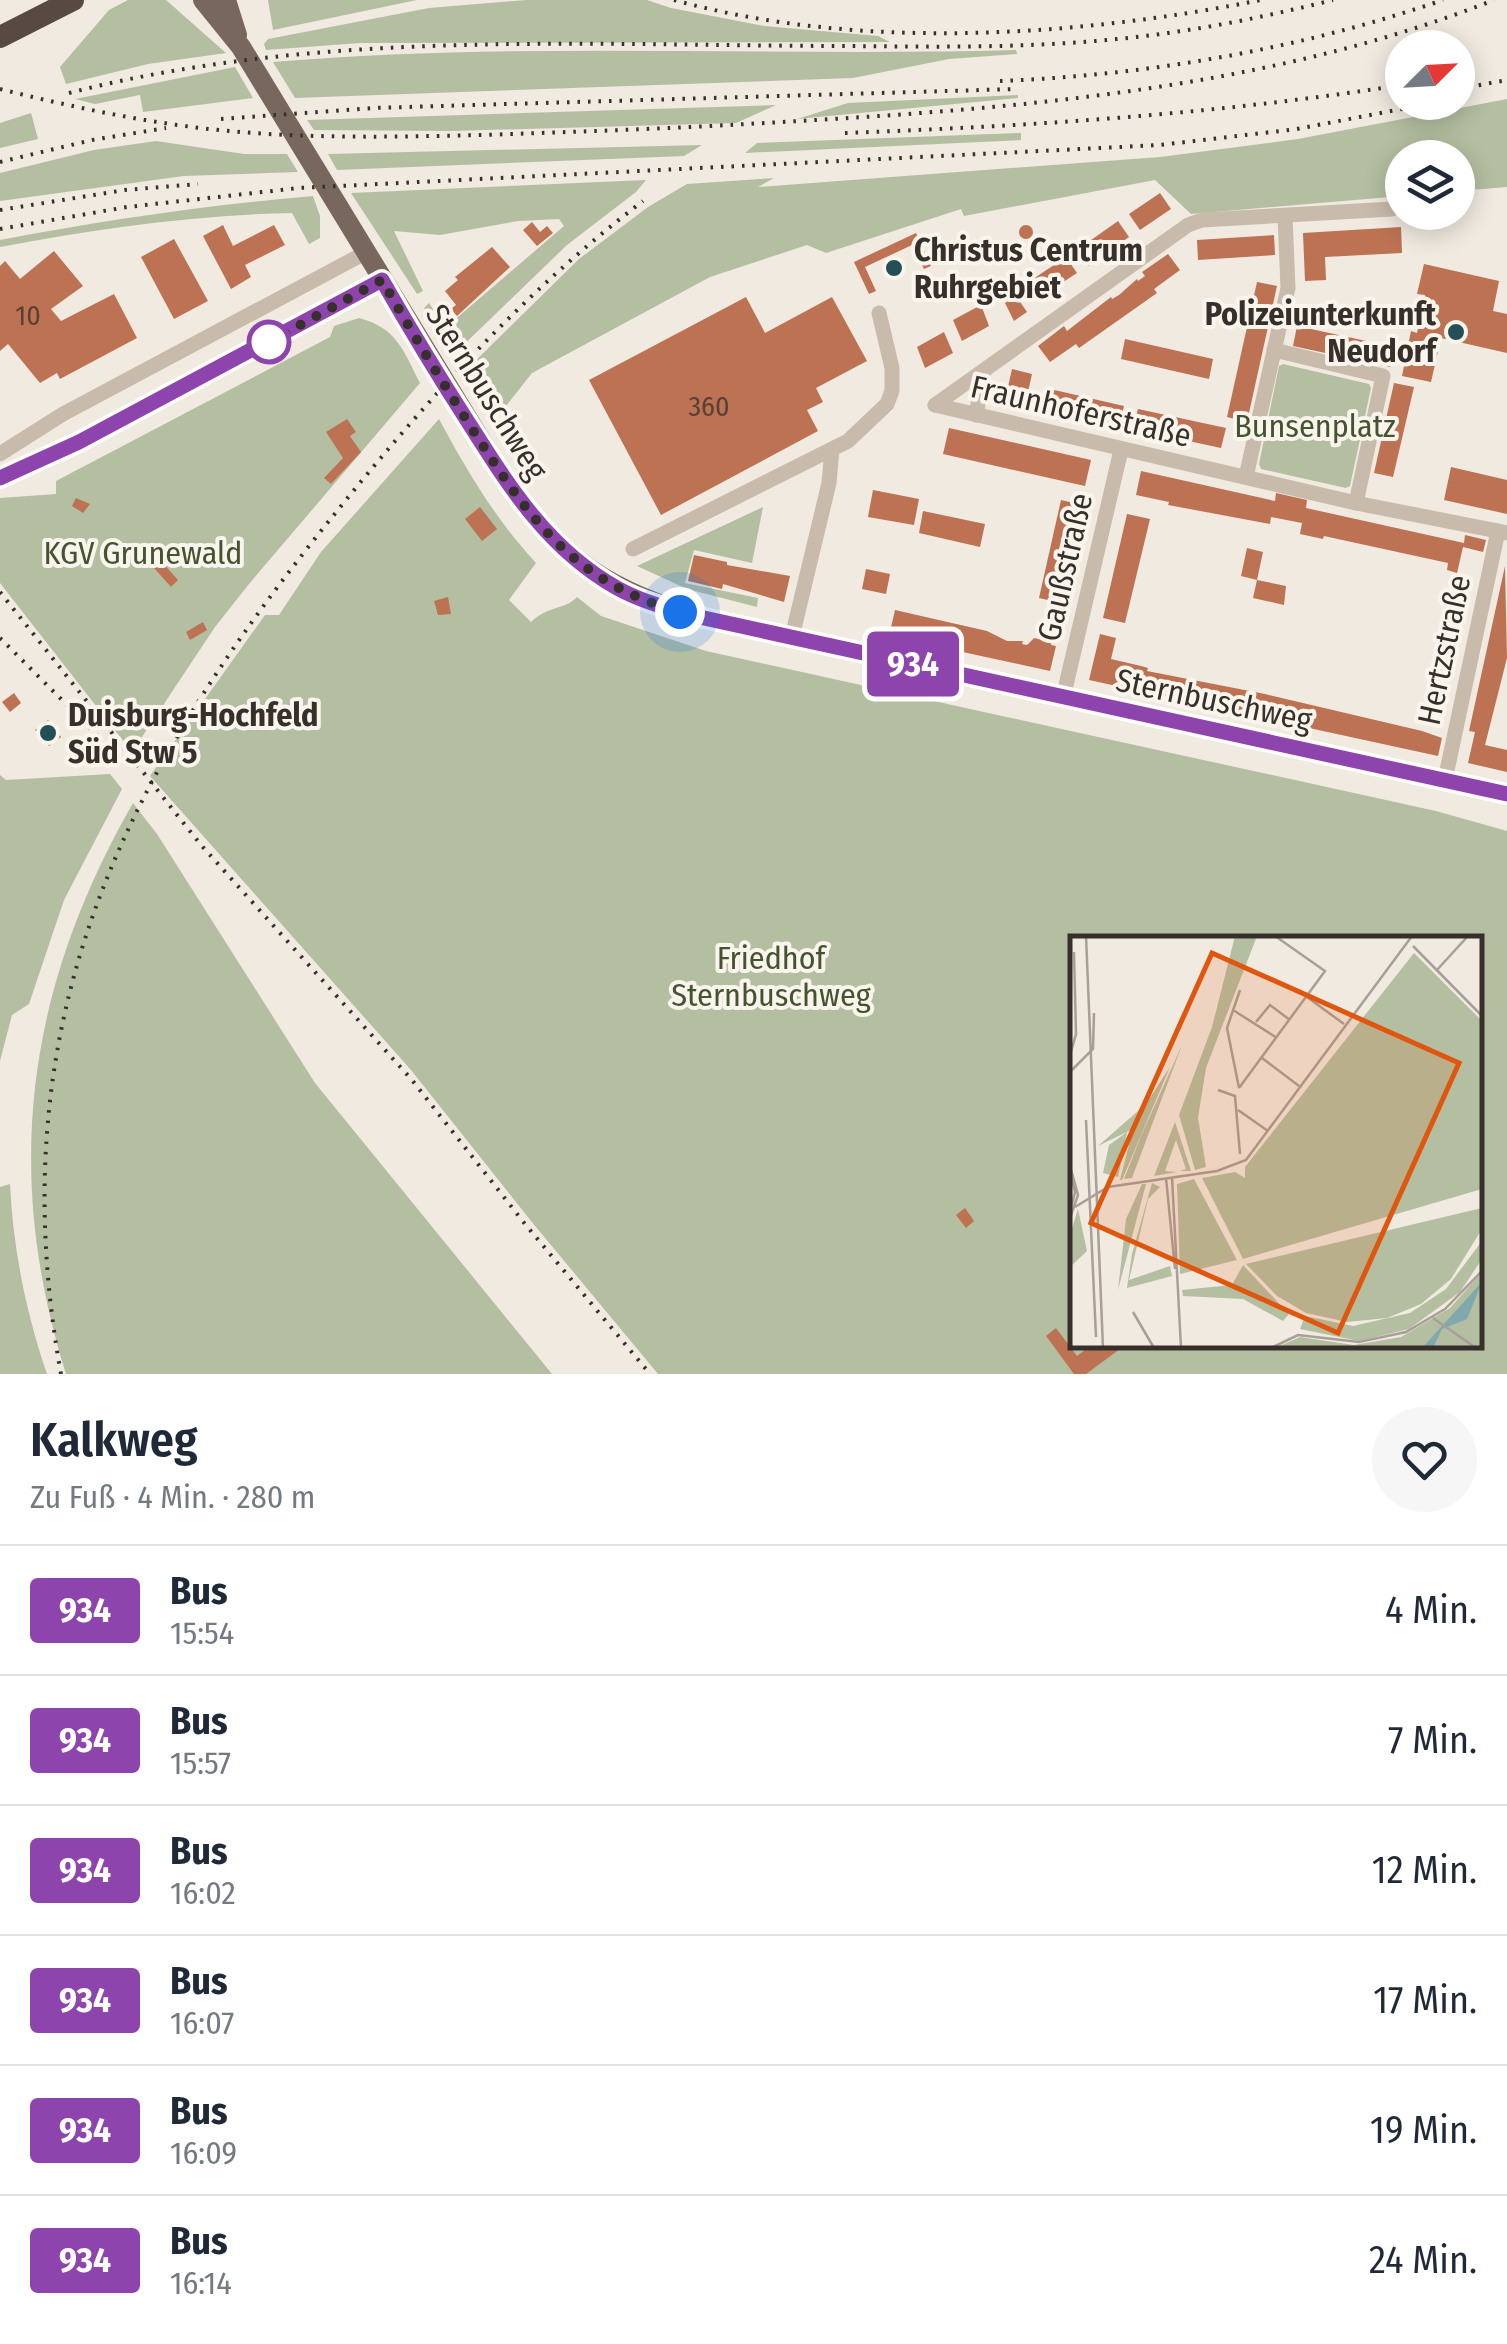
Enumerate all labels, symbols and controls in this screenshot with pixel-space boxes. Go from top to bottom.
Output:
north arrow [1385,30,1475,120]
map controls [1385,30,1475,230]
button: layers [1385,140,1475,230]
place label: Christus Centrum Ruhrgebiet [914,231,1143,306]
marker: Christus Centrum Ruhrgebiet [883,257,905,279]
place label: Polizeiunterkunft Neudorf [1205,295,1438,370]
street label: Sternbuschweg [418,297,556,487]
house number: 10 [15,299,41,332]
unlabelled marker [248,321,290,363]
marker: Polizeiunterkunft Neudorf [1445,321,1467,343]
street label: Fraunhoferstraße [967,367,1195,455]
house number: 360 [688,390,730,423]
park label: Bunsenplatz [1234,407,1396,445]
street label: Gaußstraße [1030,489,1100,645]
park label: KGV Grunewald [44,534,242,572]
street label: Hertzstraße [1410,572,1478,728]
your location [655,587,705,637]
line badge: 934 [856,632,970,696]
text: 934 [887,643,939,685]
street label: Sternbuschweg [1112,661,1316,739]
place label: Duisburg-Hochfeld Süd Stw 5 [68,696,318,771]
marker: Duisburg-Hochfeld Süd Stw 5 [37,722,59,744]
inset map [1070,936,1482,1349]
park label: Friedhof Sternbuschweg [671,939,871,1014]
button: heart [1372,1407,1477,1512]
text: Kalkweg [30,1411,198,1469]
text: Zu Fuß · 4 Min. · 280 m [30,1478,315,1516]
text: Bus [170,1568,228,1614]
text: 4 Min. [1385,1587,1477,1633]
text: 934 [59,1589,111,1631]
text: 15:54 [170,1614,234,1652]
text: Bus [170,1698,228,1744]
text: 7 Min. [1388,1717,1477,1763]
text: 934 [59,1719,111,1761]
text: 15:57 [170,1744,231,1782]
text: Bus [170,1828,228,1874]
text: 12 Min. [1372,1847,1477,1893]
text: 934 [59,1849,111,1891]
text: 16:02 [170,1874,236,1912]
text: Bus [170,1958,228,2004]
text: 17 Min. [1373,1977,1477,2023]
text: 934 [59,1979,111,2021]
text: 16:07 [170,2004,234,2042]
text: Bus [170,2088,228,2134]
text: 19 Min. [1370,2107,1477,2153]
text: 934 [59,2109,111,2151]
text: 16:09 [170,2134,237,2172]
text: Bus [170,2218,228,2264]
text: 24 Min. [1369,2237,1477,2283]
text: 934 [59,2239,111,2281]
text: 16:14 [170,2264,232,2302]

